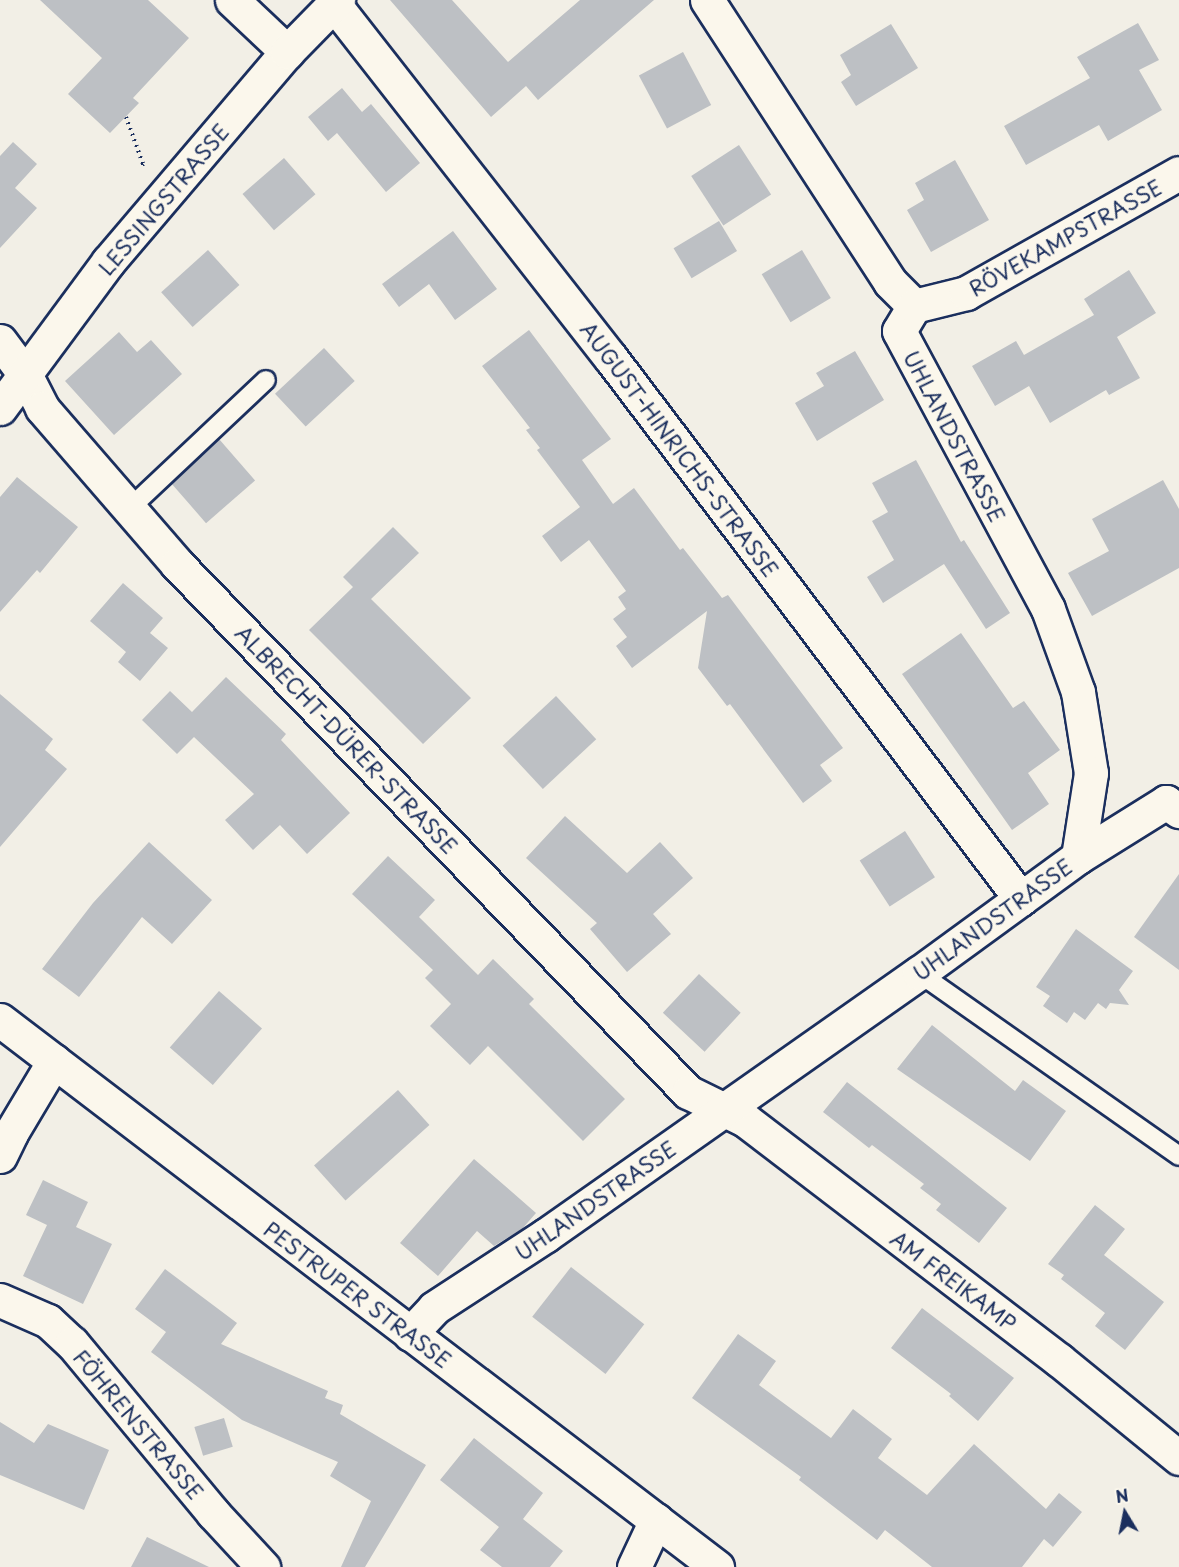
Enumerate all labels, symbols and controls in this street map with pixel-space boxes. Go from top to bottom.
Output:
street label: LESSINGSTRASSE [93,118,233,280]
street label: RÖVEKAMPSTRASSE [964,174,1166,300]
street label: AUGUST-HINRICHS-STRASSE [576,317,784,581]
street label: UHLANDSTRASSE [899,346,1011,526]
street label: ALBRECHT-DÜRER-STRASSE [231,619,463,859]
street label: UHLANDSTRASSE [908,853,1076,985]
street label: UHLANDSTRASSE [510,1135,680,1265]
street label: PESTRUPER STRASSE [259,1215,457,1373]
street label: AM FREIKAMP [886,1224,1022,1336]
street label: FÖHRENSTRASSE [69,1344,209,1504]
text: N [1114,1482,1130,1508]
north arrow [1095,1483,1155,1543]

